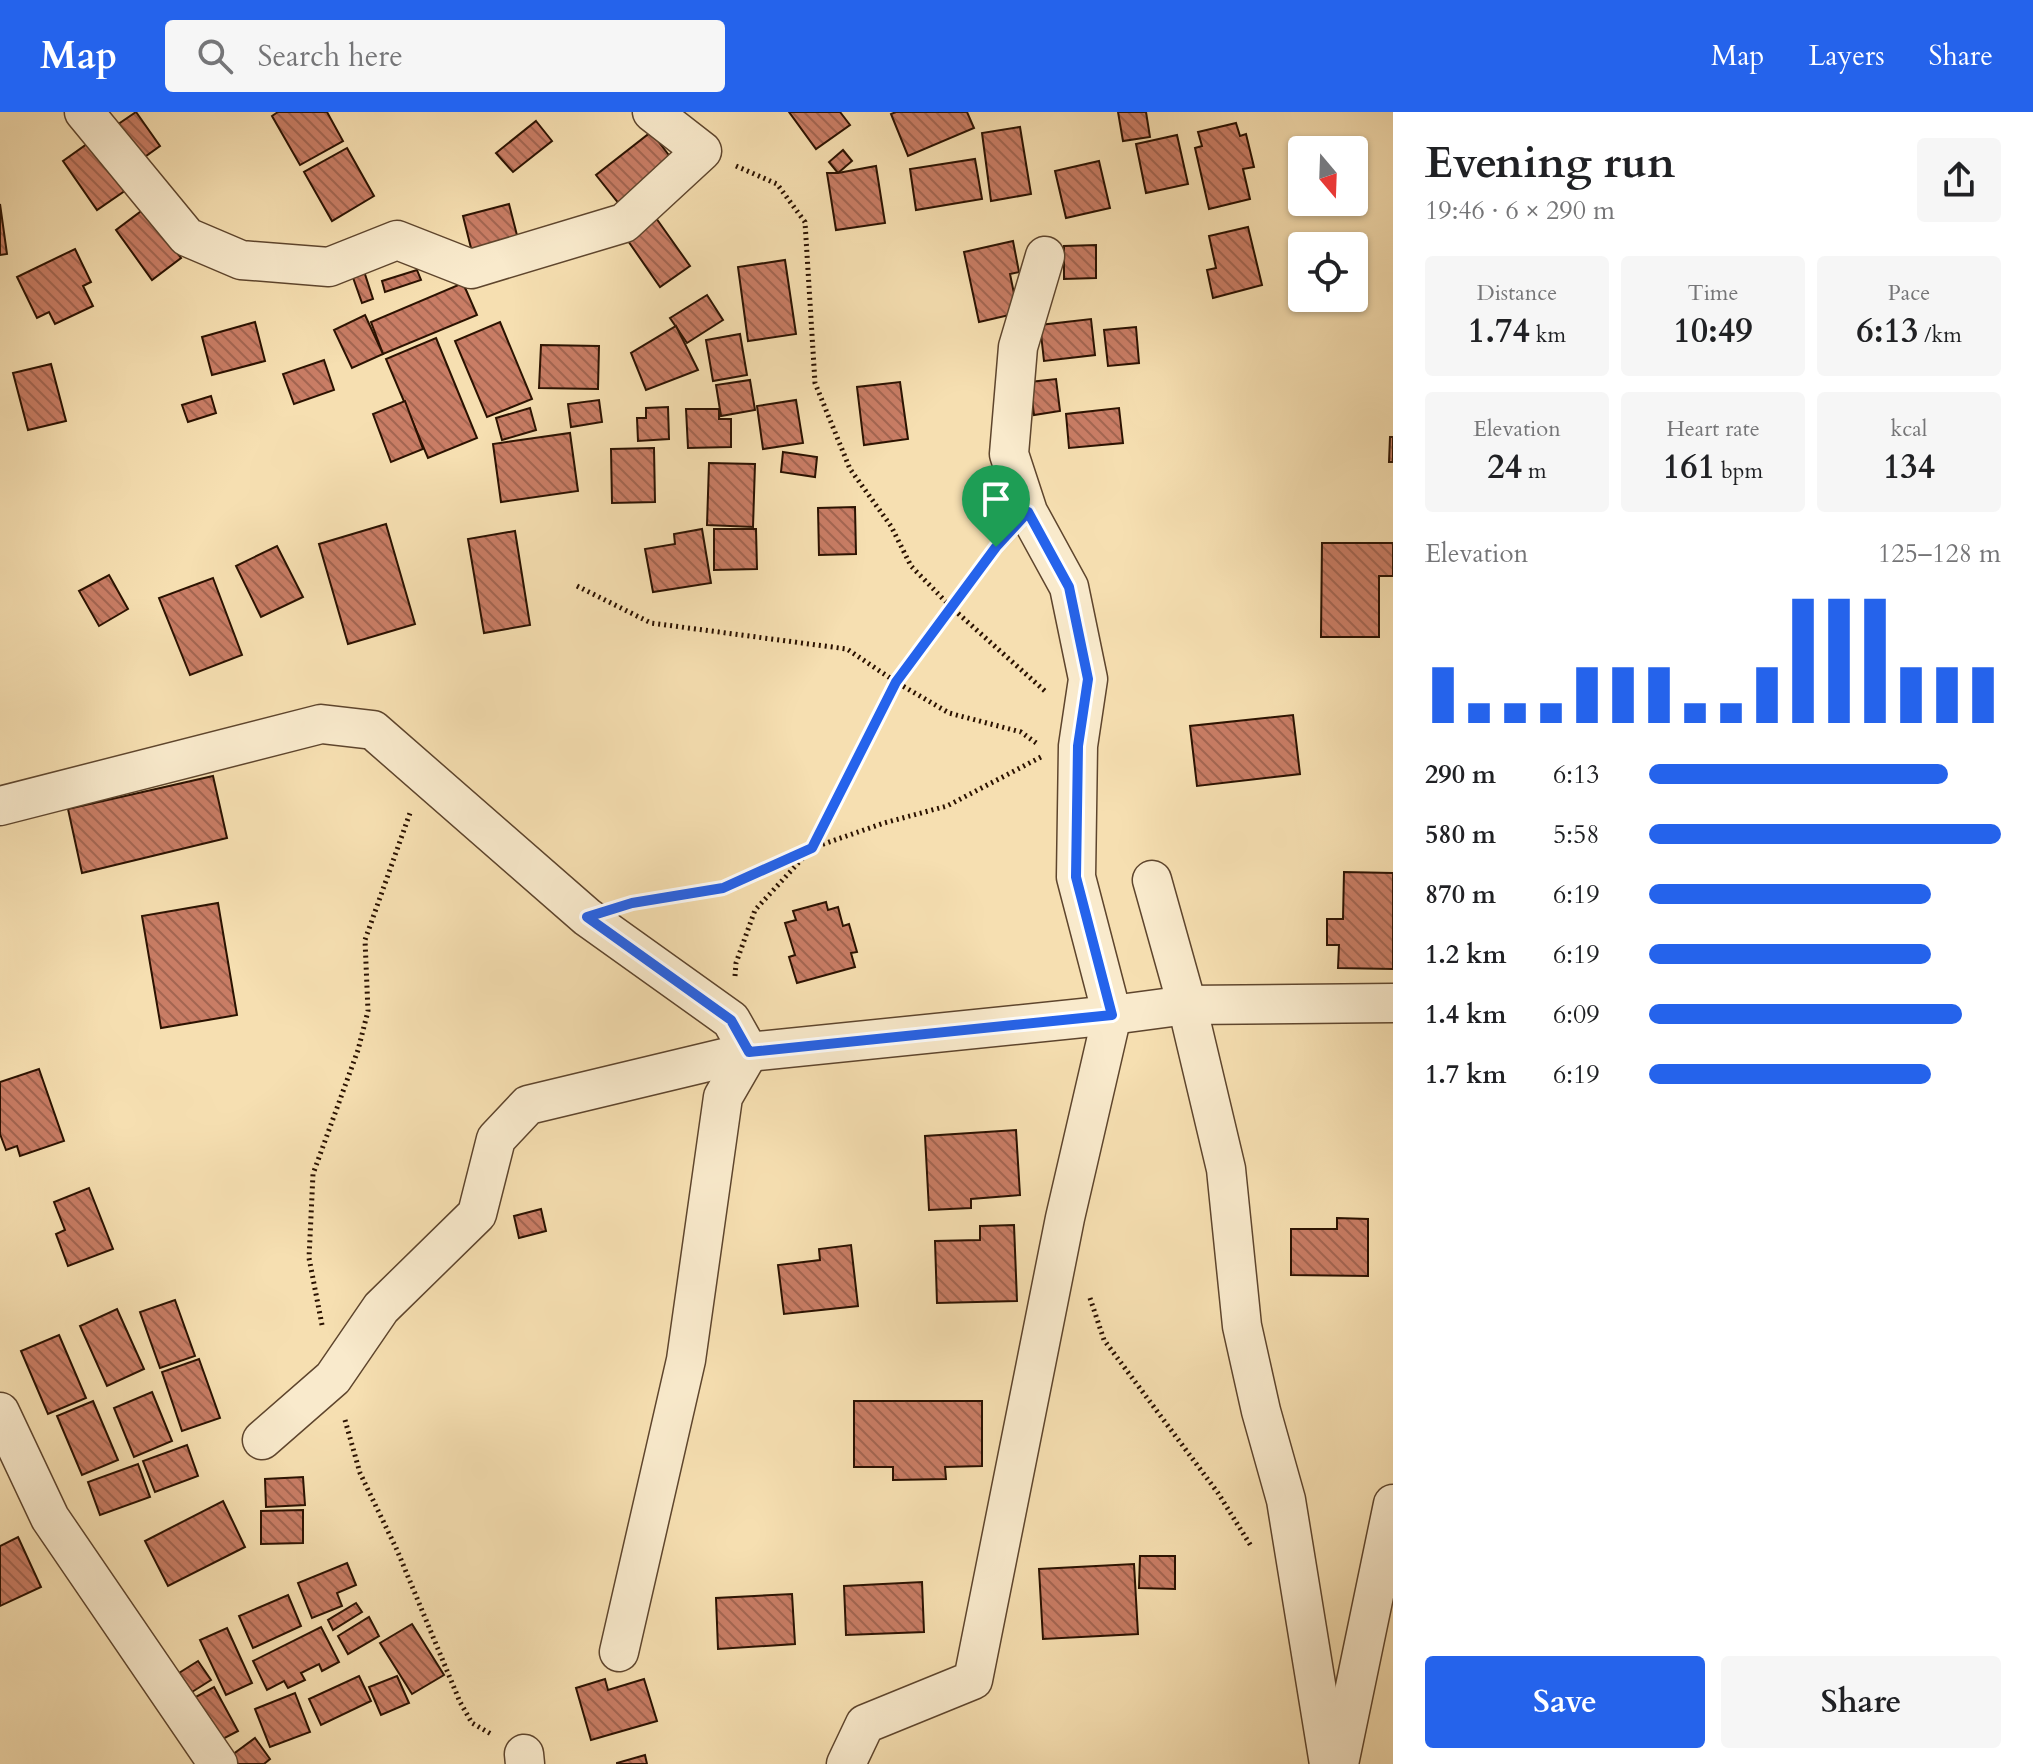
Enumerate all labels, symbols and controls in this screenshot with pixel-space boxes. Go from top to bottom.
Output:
search box [165,20,725,92]
text: Map [40,30,117,82]
icon: search [193,34,237,78]
text: Search here [257,36,403,77]
text: Map [1711,37,1764,75]
text: Layers [1808,37,1885,75]
text: Share [1929,37,1993,75]
text: Evening run [1425,133,1675,193]
north arrow [1288,136,1368,216]
map controls [1288,136,1368,312]
button: share [1917,138,2001,222]
text: 19:46 · 6 × 290 m [1425,193,1615,228]
button: locate [1288,232,1368,312]
text: Distance [1477,278,1557,308]
text: Time [1688,278,1738,308]
text: Pace [1888,278,1930,308]
text: 1.74 [1468,308,1530,354]
text: 10:49 [1673,308,1753,354]
text: 6:13 [1856,308,1918,354]
text: km [1530,320,1566,350]
text: /km [1918,320,1962,350]
text: Elevation [1473,414,1561,444]
text: Heart rate [1666,414,1760,444]
text: kcal [1891,414,1927,444]
text: 24 [1487,444,1522,490]
text: 161 [1663,444,1715,490]
text: 134 [1883,444,1935,490]
text: m [1522,456,1547,486]
text: bpm [1715,456,1763,486]
pin [962,465,1030,547]
icon: arrive [974,477,1018,521]
text: Elevation [1425,536,1528,571]
text: 125–128 m [1878,536,2001,571]
text: 290 m [1425,757,1496,792]
text: 6:13 [1553,757,1600,792]
text: 580 m [1425,817,1496,852]
text: 5:58 [1553,817,1600,852]
text: 870 m [1425,877,1496,912]
text: 6:19 [1553,877,1600,912]
text: 1.2 km [1425,937,1506,972]
text: 6:19 [1553,937,1600,972]
text: 1.4 km [1425,997,1506,1032]
text: 6:09 [1553,997,1600,1032]
text: 1.7 km [1425,1057,1506,1092]
text: 6:19 [1553,1057,1600,1092]
button: Save [1425,1656,1705,1748]
button: Share [1721,1656,2001,1748]

